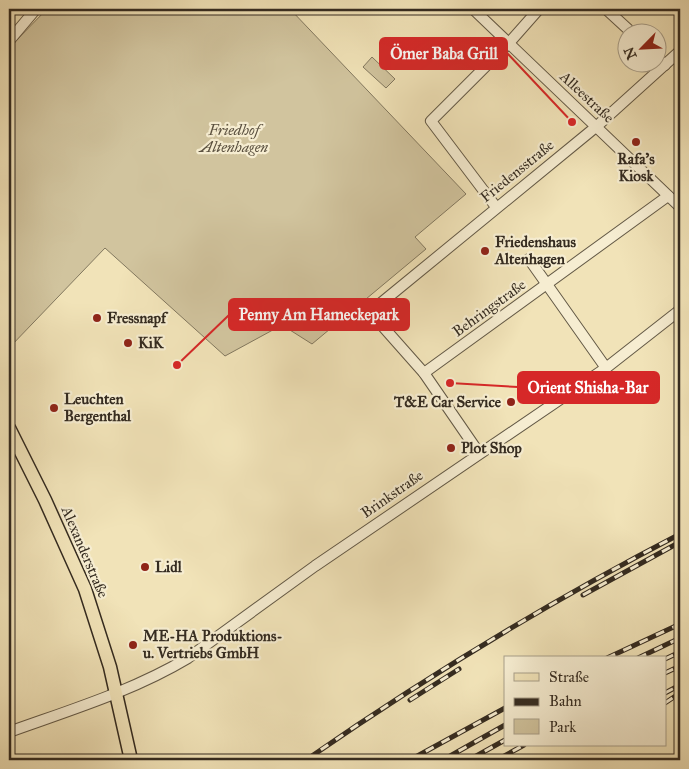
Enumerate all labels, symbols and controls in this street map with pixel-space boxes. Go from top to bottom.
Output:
north arrow [616,22,666,72]
callout: Ömer Baba Grill [380,38,507,69]
text: Ömer Baba Grill [390,43,499,63]
text: N [620,44,641,62]
street label: Alleestraße [555,67,618,127]
park label: Friedhof Altenhagen [198,121,268,156]
street label: Friedensstraße [477,136,557,206]
marker: Rafa's Kiosk [630,136,642,148]
place label: Rafa's Kiosk [617,150,655,185]
place label: Friedenshaus Altenhagen [494,233,576,269]
marker: Friedenshaus Altenhagen [479,245,491,257]
street label: Behringstraße [449,275,529,341]
callout: Penny Am Hameckepark [229,299,409,330]
text: Penny Am Hameckepark [239,305,400,325]
place label: Fressnapf [107,309,169,328]
marker: Fressnapf [91,312,103,324]
place label: KiK [138,334,165,352]
marker: KiK [122,337,134,349]
callout: Orient Shisha-Bar [518,372,659,403]
text: Orient Shisha-Bar [528,378,649,397]
place label: Leuchten Bergenthal [64,390,132,426]
place label: T&E Car Service [393,393,502,411]
marker: T&E Car Service [505,396,517,408]
marker: Leuchten Bergenthal [48,402,60,414]
place label: Plot Shop [461,439,522,458]
marker: Plot Shop [445,442,457,454]
street label: Brinkstraße [358,466,426,522]
street label: Alexanderstraße [57,503,112,600]
place label: Lidl [155,558,183,576]
marker: Lidl [139,561,151,573]
place label: ME-HA Produktions- u. Vertriebs GmbH [142,627,283,662]
marker: ME-HA Produktions- u. Vertriebs GmbH [127,639,139,651]
legend [504,656,666,746]
text: Straße [549,668,589,686]
text: Bahn [549,692,582,710]
text: Park [549,718,576,736]

